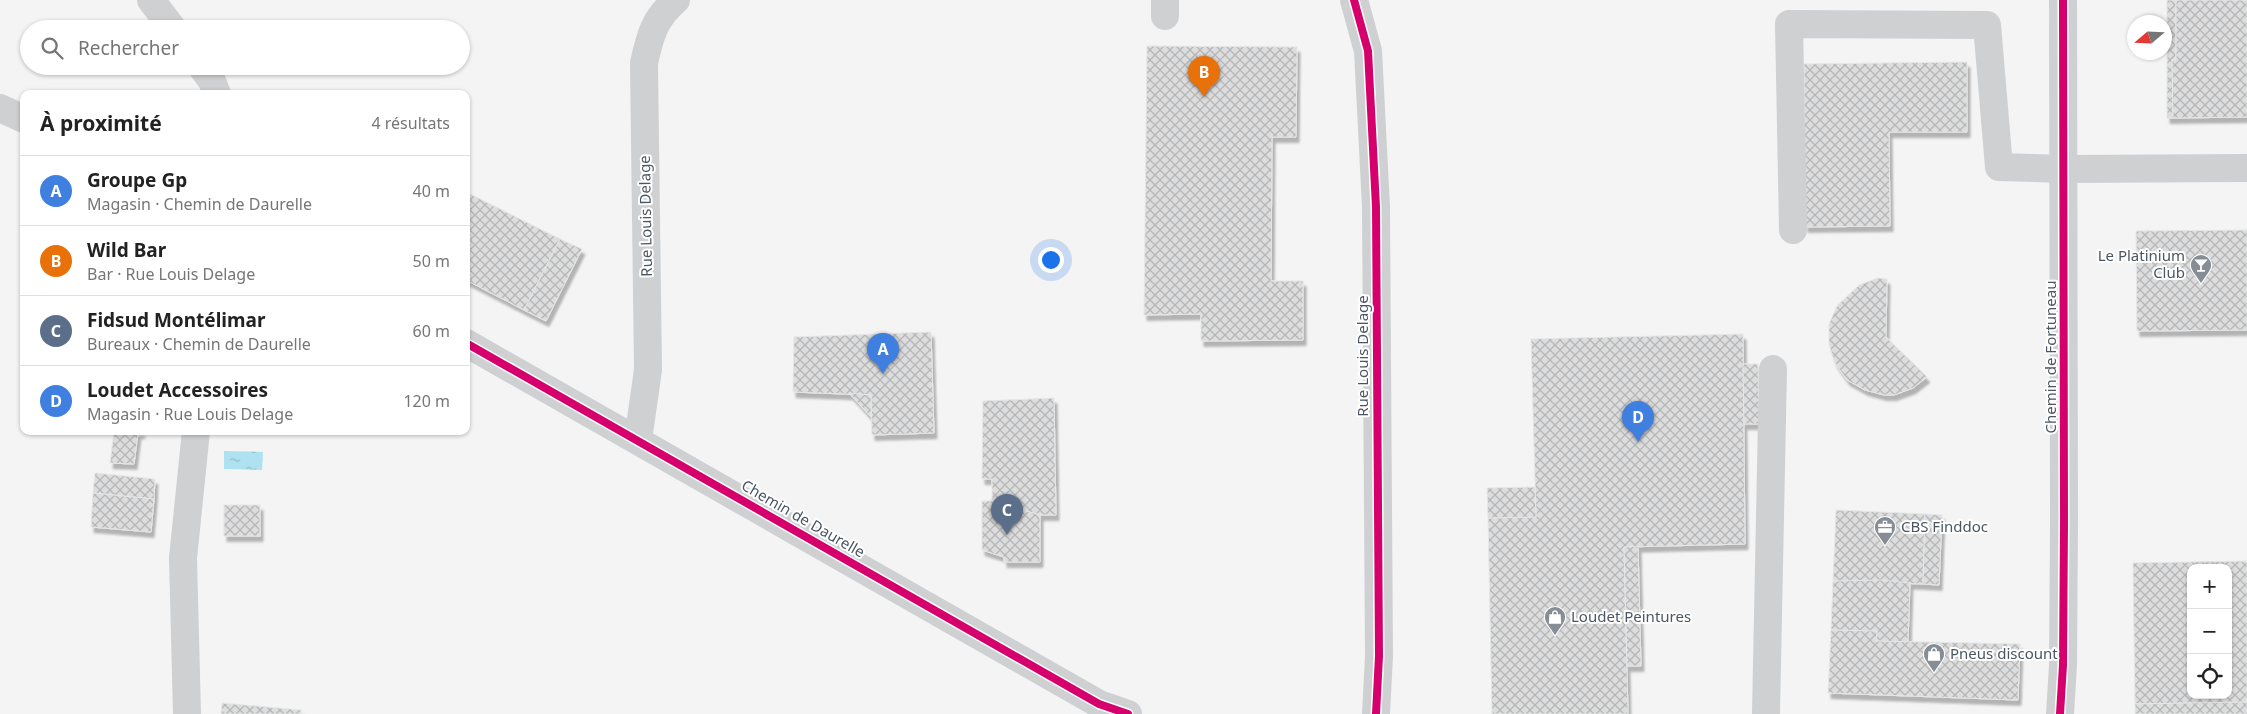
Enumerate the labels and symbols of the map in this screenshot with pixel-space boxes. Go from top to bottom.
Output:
north arrow [2127,15,2172,60]
pin: B [1188,56,1220,97]
street label: Rue Louis Delage [634,155,656,277]
place label: Le Platinium Club [2098,245,2185,282]
your location [1038,247,1064,273]
bar icon: Le Platinium Club [2189,253,2213,284]
street label: Chemin de Fortuneau [2040,280,2060,434]
street label: Rue Louis Delage [1352,295,1372,417]
pin: A [867,333,899,374]
pin: D [1622,401,1654,442]
street label: Chemin de Daurelle [738,475,869,562]
pin: C [991,494,1023,535]
office icon: CBS Finddoc [1873,515,1897,546]
place label: CBS Finddoc [1901,516,1988,536]
shop icon: Loudet Peintures [1543,605,1567,636]
place label: Loudet Peintures [1571,606,1691,626]
shop icon: Pneus discount [1922,642,1946,673]
place label: Pneus discount [1950,643,2058,663]

